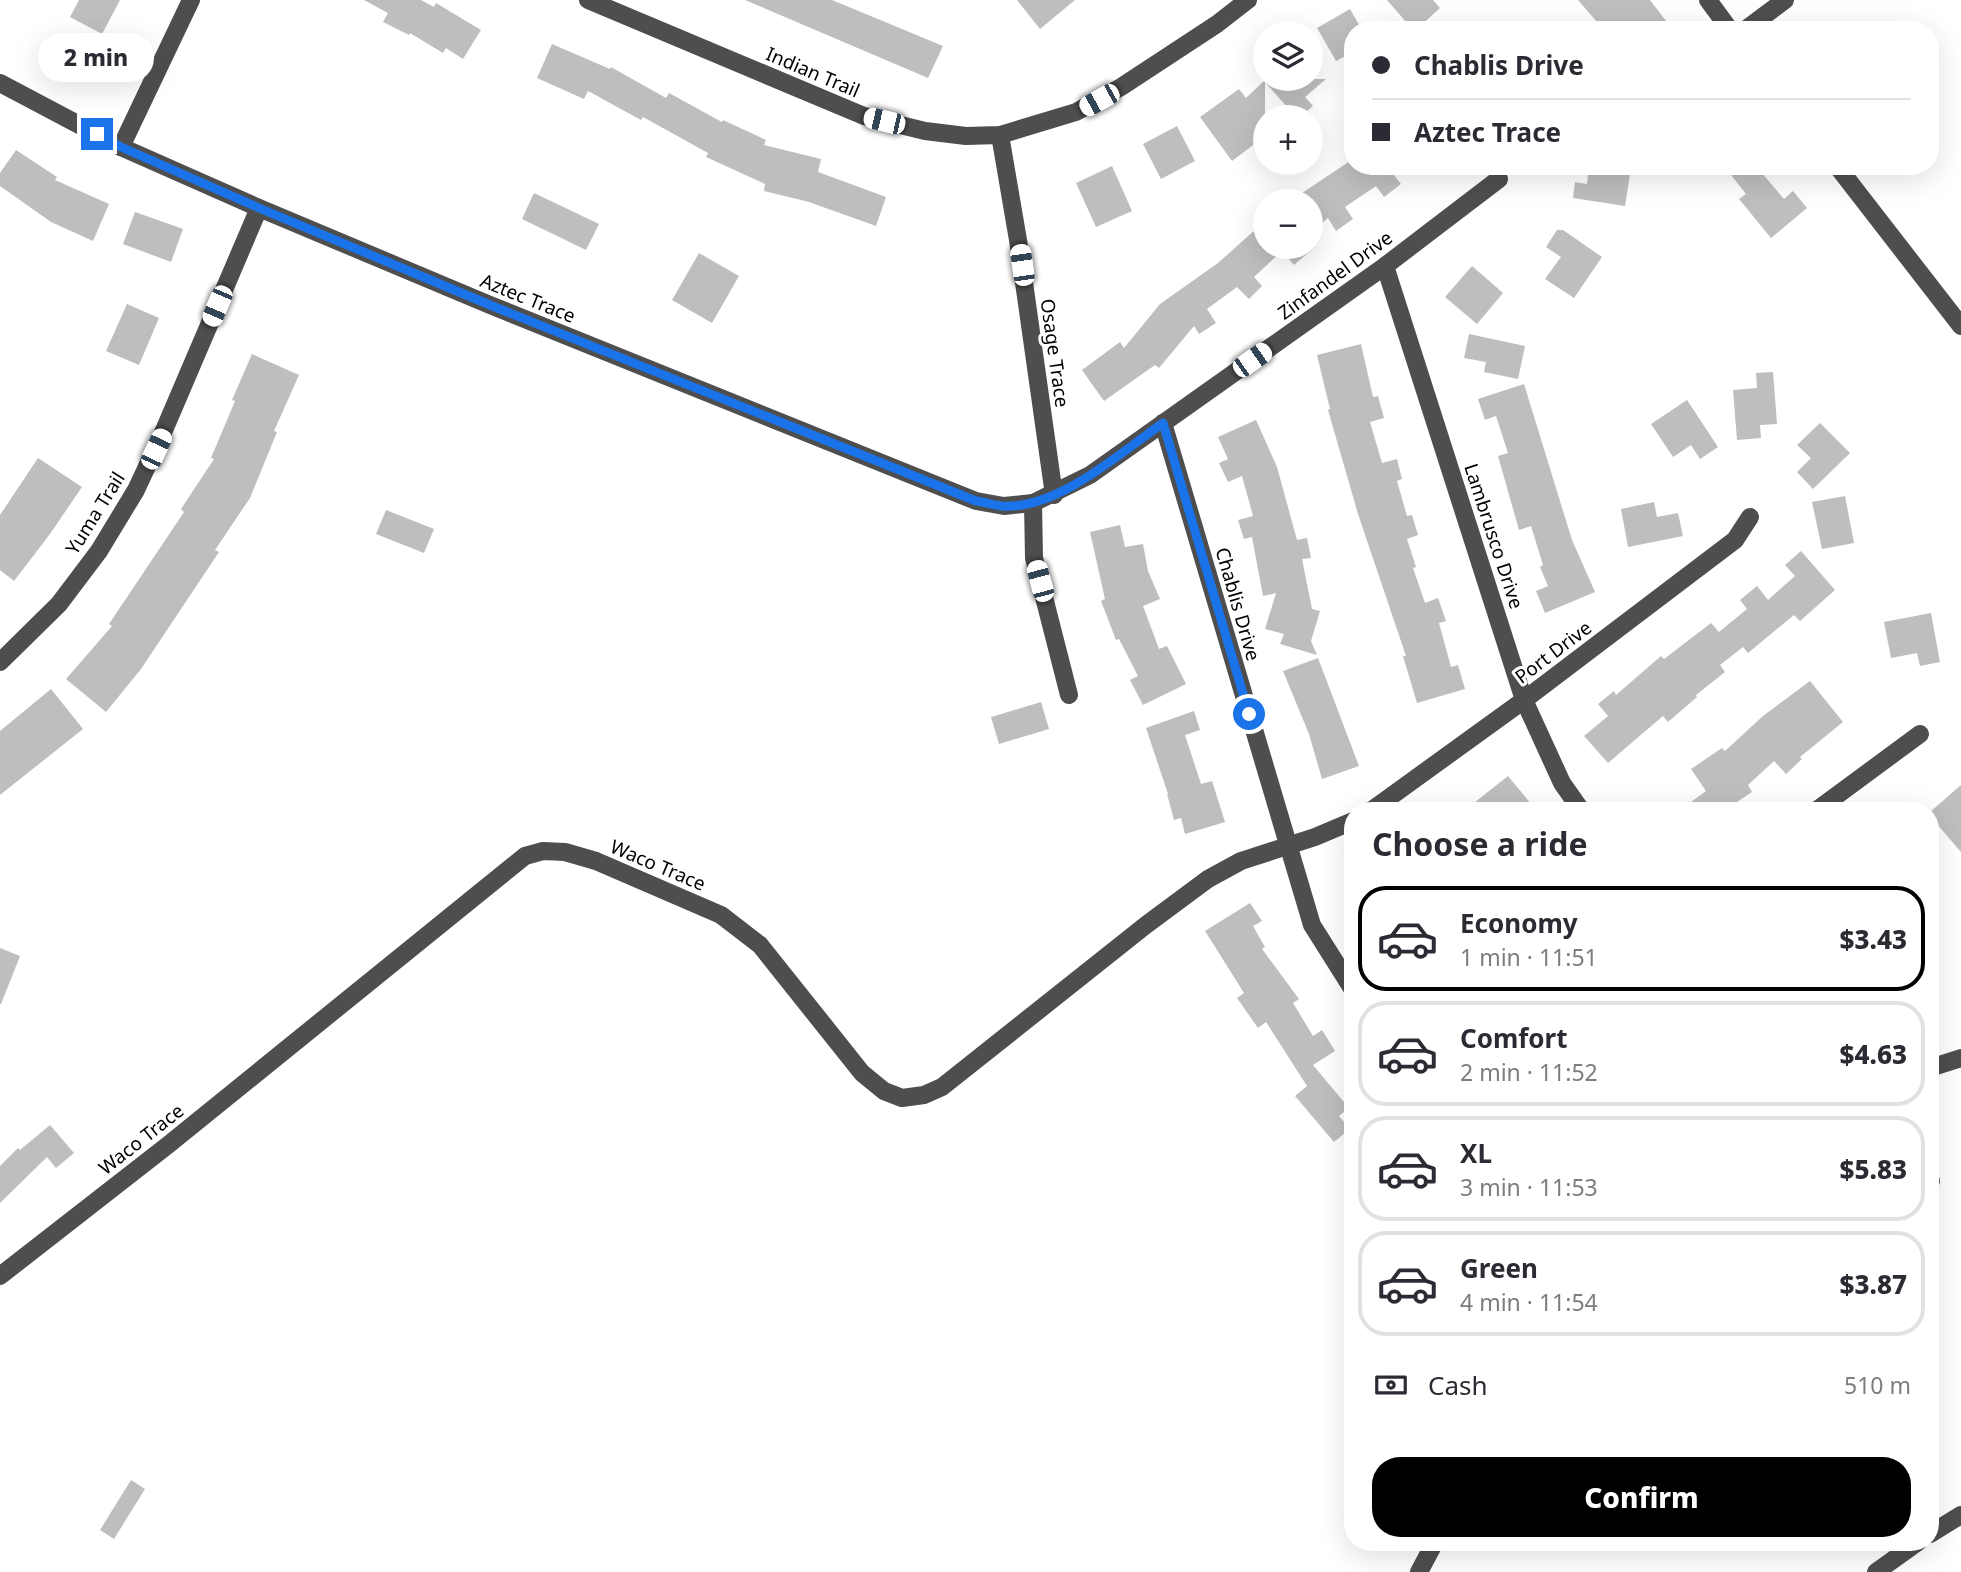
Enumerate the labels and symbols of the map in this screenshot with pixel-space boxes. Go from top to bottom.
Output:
callout: 2 min [39,32,155,82]
street label: Indian Trail [762,41,864,103]
car [1076,81,1123,119]
car [862,106,907,136]
route end [81,118,113,150]
street label: Zinfandel Drive [1272,225,1398,325]
car [1009,243,1036,287]
street label: Aztec Trace [477,267,579,329]
car [200,283,235,329]
street label: Osage Trace [1035,297,1075,409]
car [1229,339,1276,381]
car [138,426,175,472]
street label: Lambrusco Drive [1458,460,1530,612]
street label: Yuma Trail [59,467,131,559]
street label: Chablis Drive [1209,544,1267,664]
car [1025,558,1056,604]
street label: Port Drive [1509,615,1597,689]
route start [1233,698,1265,730]
street label: Waco Trace [606,833,710,897]
street label: Waco Trace [93,1098,189,1180]

